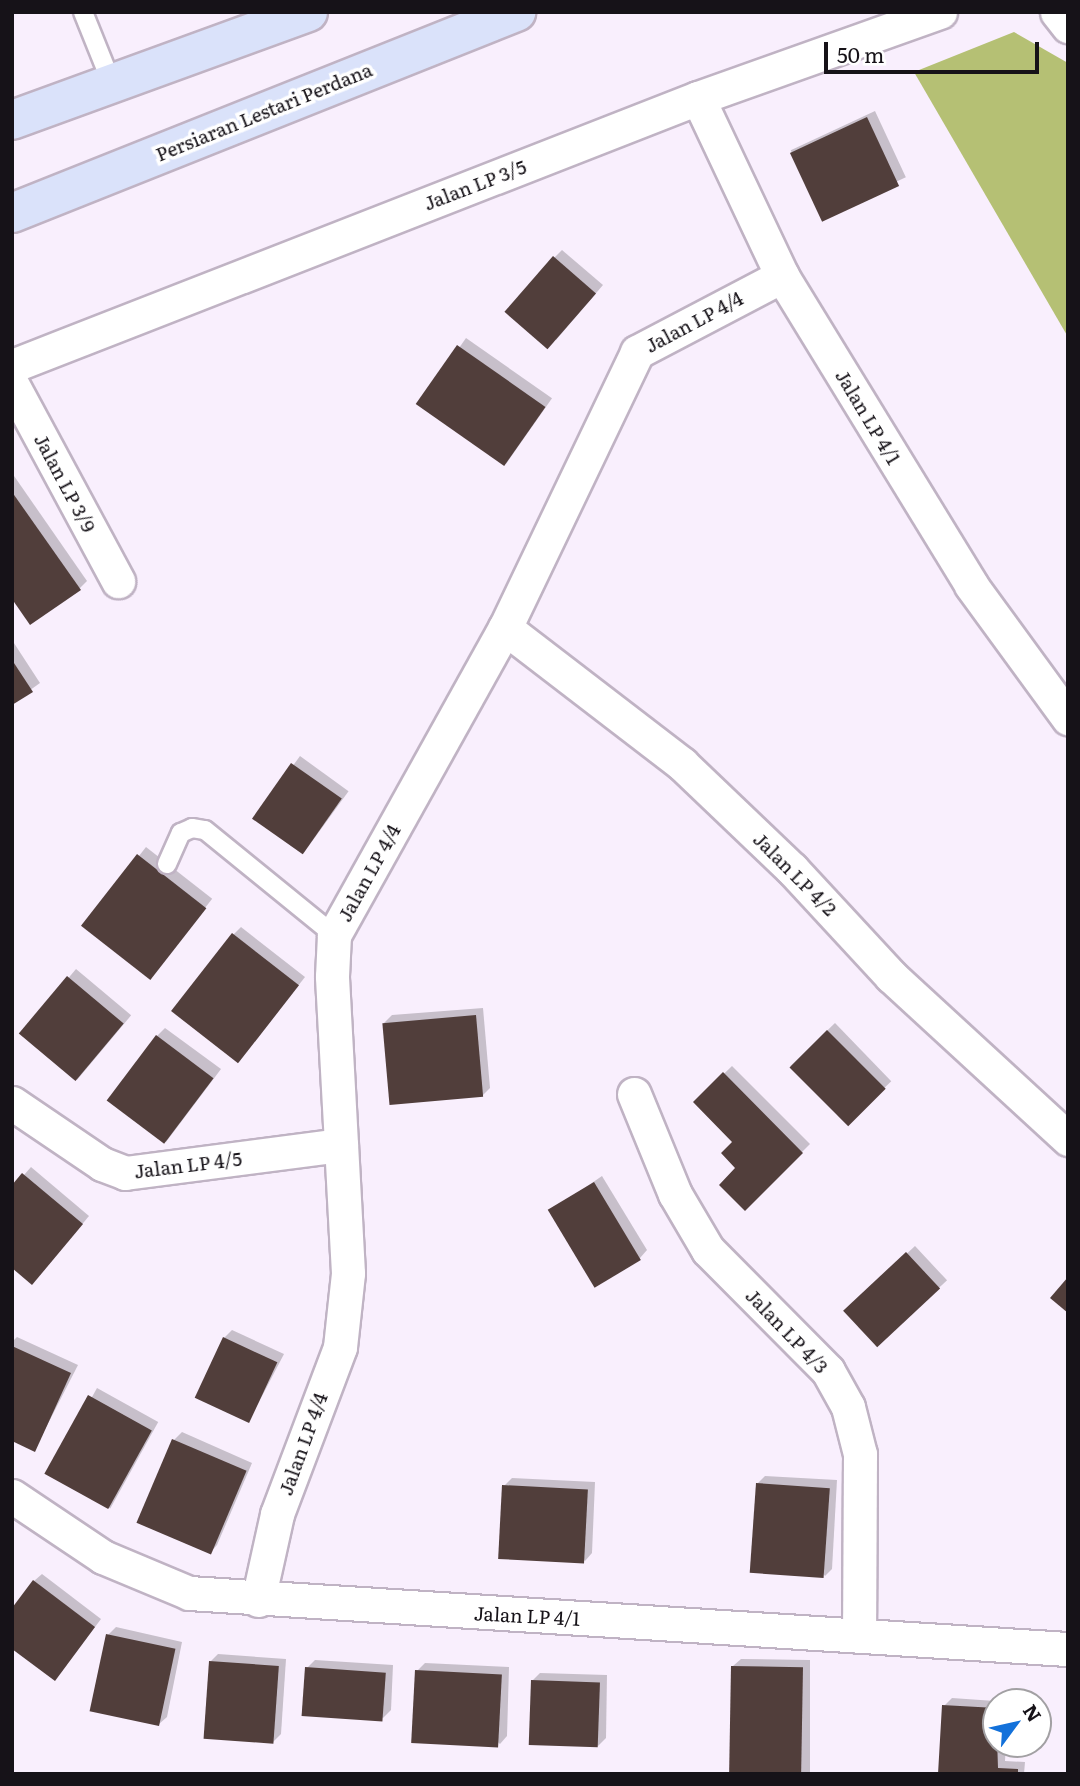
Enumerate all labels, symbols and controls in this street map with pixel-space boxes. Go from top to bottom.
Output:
scale bar [828,28,1043,72]
text: 50 m [837,38,884,69]
street label: Persiaran Lestari Perdana [152,58,376,166]
street label: Jalan LP 3/5 [421,155,529,215]
street label: Jalan LP 4/4 [641,287,747,357]
street label: Jalan LP 4/1 [831,365,905,469]
street label: Jalan LP 3/9 [30,430,100,536]
street label: Jalan LP 4/4 [333,821,405,925]
street label: Jalan LP 4/2 [749,828,841,920]
street label: Jalan LP 4/5 [133,1147,243,1183]
street label: Jalan LP 4/3 [741,1284,833,1378]
street label: Jalan LP 4/4 [274,1390,332,1498]
street label: Jalan LP 4/1 [473,1602,581,1630]
north arrow [982,1688,1052,1758]
text: N [1017,1698,1049,1727]

